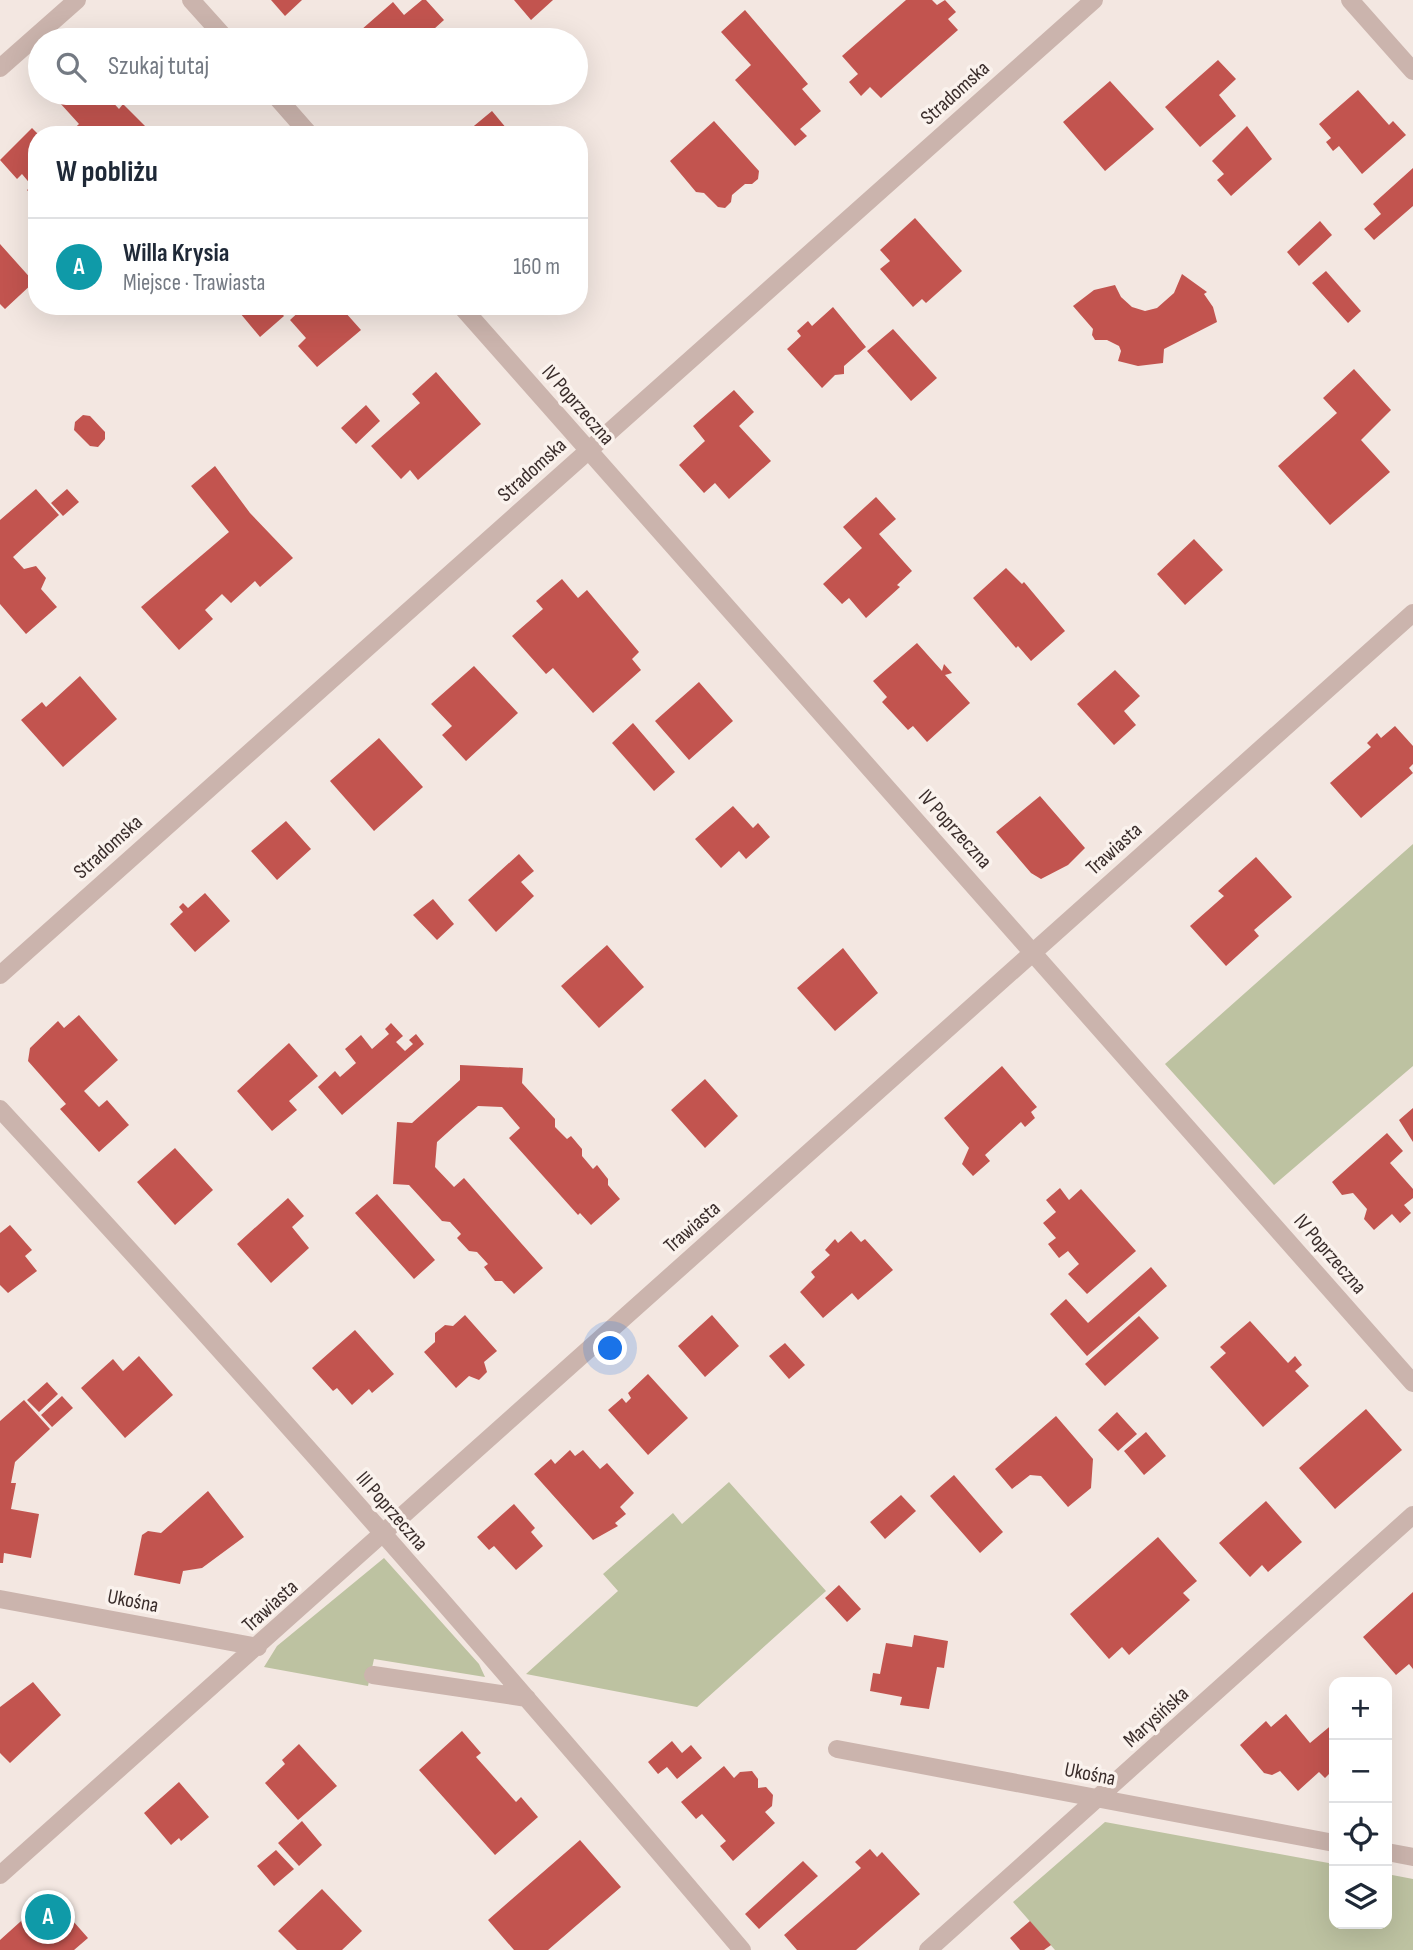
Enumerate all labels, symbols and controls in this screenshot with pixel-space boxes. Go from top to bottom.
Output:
search box [28,28,588,105]
icon: search [52,48,90,86]
text: Szukaj tutaj [108,51,209,82]
street label: Stradomska [916,56,994,130]
text: W pobliżu [56,154,158,190]
text: Willa Krysia [123,238,229,269]
text: A [74,253,84,281]
text: 160 m [513,253,560,281]
text: Miejsce · Trawiasta [123,269,265,297]
street label: IV Poprzeczna [536,360,620,450]
street label: Stradomska [493,433,571,507]
street label: IV Poprzeczna [913,784,997,874]
street label: Stradomska [69,810,147,884]
street label: Trawiasta [1081,818,1147,880]
street label: Trawiasta [659,1196,725,1258]
street label: IV Poprzeczna [1288,1209,1372,1299]
your location [593,1331,627,1365]
street label: III Poprzeczna [351,1466,433,1556]
street label: Trawiasta [237,1575,303,1637]
street label: Ukośna [105,1584,161,1618]
map controls [1329,1677,1392,1929]
button: + [1329,1677,1392,1740]
street label: Marysińska [1118,1681,1194,1753]
button: − [1329,1740,1392,1803]
street label: Ukośna [1062,1757,1118,1791]
button: locate [1329,1803,1392,1866]
button: layers [1329,1866,1392,1929]
pin: A [25,1891,71,1943]

